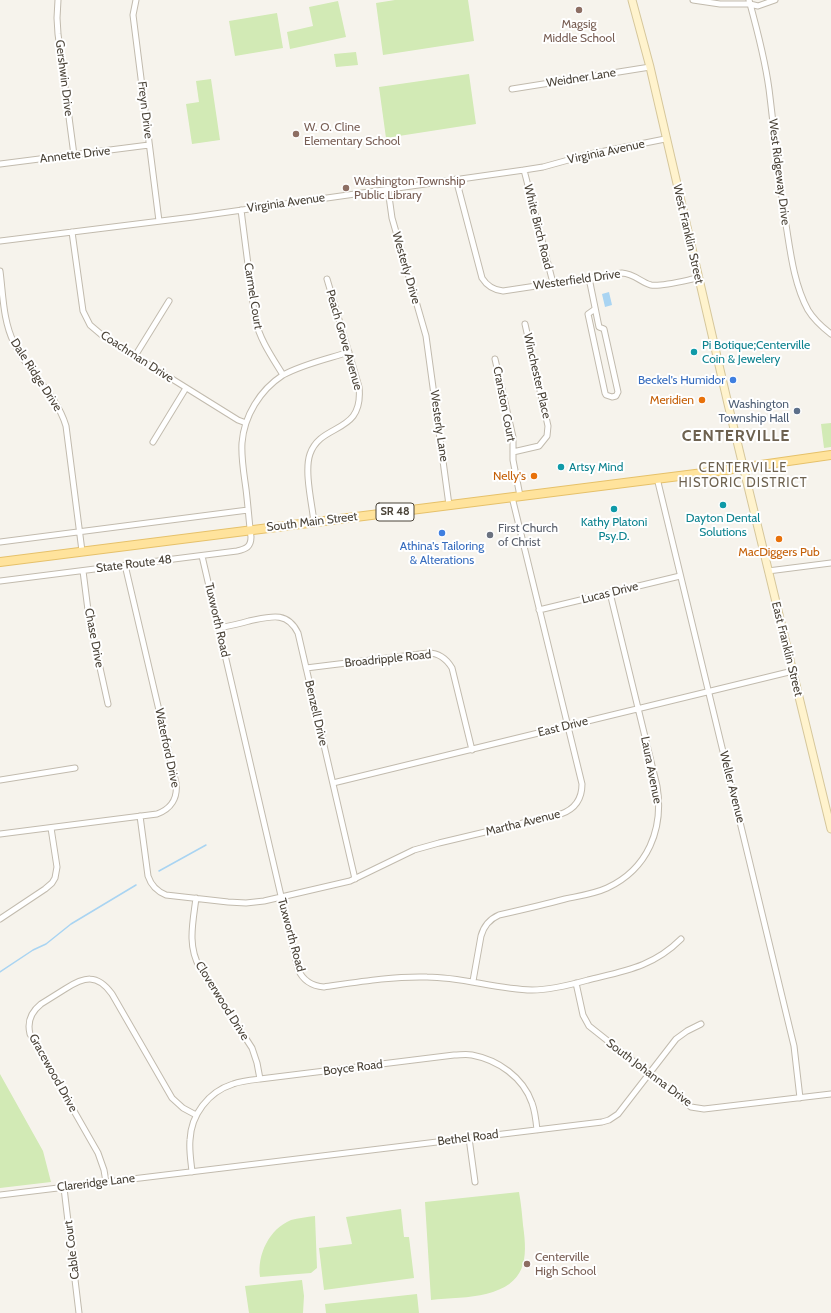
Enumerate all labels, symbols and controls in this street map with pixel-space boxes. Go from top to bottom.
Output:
marker: Magsig Middle School [574,5,584,15]
place label: Magsig Middle School [543,17,615,45]
street label: Gershwin Drive [52,39,76,117]
street label: Weidner Lane [545,65,617,91]
street label: Freyn Drive [134,80,156,140]
street label: West Ridgeway Drive [765,118,793,226]
place label: W. O. Cline Elementary School [304,120,400,148]
marker: W. O. Cline Elementary School [291,129,301,139]
street label: Virginia Avenue [566,137,646,167]
street label: Annette Drive [39,144,111,166]
place label: Washington Township Public Library [354,174,465,202]
marker: Washington Township Public Library [341,183,351,193]
street label: White Birch Road [520,183,556,271]
street label: West Franklin Street [670,183,706,285]
street label: Virginia Avenue [246,190,326,216]
street label: Westerly Drive [389,230,423,306]
street label: Carmel Court [241,262,265,330]
street label: Westerfield Drive [533,267,621,293]
street label: Peach Grove Avenue [323,288,365,392]
street label: Coachman Drive [98,328,176,386]
street label: Winchester Place [520,332,554,420]
street label: Dale Ridge Drive [7,336,65,414]
place label: Pi Botique;Centerville Coin & Jewelery [702,338,810,366]
marker: Pi Botique;Centerville Coin & Jewelery [689,347,699,357]
street label: Cranston Court [490,365,518,443]
place label: Beckel's Humidor [638,373,725,387]
marker: Beckel's Humidor [728,375,738,385]
street label: Westerly Lane [427,389,451,463]
place label: Meridien [650,393,694,407]
marker: Meridien [697,395,707,405]
place label: Washington Township Hall [718,397,789,425]
marker: Washington Township Hall [792,406,802,416]
district label: CENTERVILLE [682,426,790,446]
place label: Artsy Mind [569,460,623,474]
district label: CENTERVILLE HISTORIC DISTRICT [678,460,808,491]
marker: Artsy Mind [556,462,566,472]
place label: Nelly's [493,469,526,483]
marker: Nelly's [529,471,539,481]
marker: Dayton Dental Solutions [718,500,728,510]
road number: SR 48 [376,503,414,521]
marker: Kathy Platoni Psy.D. [609,504,619,514]
street label: South Main Street [266,509,358,535]
place label: Dayton Dental Solutions [686,511,760,539]
place label: Kathy Platoni Psy.D. [581,515,647,543]
place label: First Church of Christ [498,521,558,549]
marker: Athina's Tailoring & Alterations [437,528,447,538]
marker: First Church of Christ [485,530,495,540]
marker: MacDiggers Pub [774,534,784,544]
place label: Athina's Tailoring & Alterations [400,539,484,567]
place label: MacDiggers Pub [738,545,820,559]
street label: State Route 48 [95,552,173,576]
street label: Lucas Drive [580,579,640,607]
street label: Tuxworth Road [201,582,233,658]
street label: East Franklin Street [768,600,806,698]
street label: Chase Drive [81,607,107,669]
street label: Broadripple Road [344,647,432,671]
street label: Benzell Drive [301,679,331,747]
street label: Waterford Drive [152,707,182,789]
street label: East Drive [536,714,590,740]
street label: Laura Avenue [637,735,665,805]
street label: Weller Avenue [716,750,748,824]
street label: Martha Avenue [484,807,562,839]
street label: Tuxworth Road [274,897,308,973]
street label: Cloverwood Drive [192,959,252,1043]
street label: Gracewood Drive [26,1031,80,1115]
street label: South Johanna Drive [603,1036,695,1110]
street label: Boyce Road [322,1057,384,1079]
street label: Bethel Road [437,1127,499,1149]
street label: Clareridge Lane [56,1171,136,1195]
street label: Cable Court [61,1220,83,1280]
place label: Centerville High School [535,1250,596,1278]
marker: Centerville High School [522,1259,532,1269]

